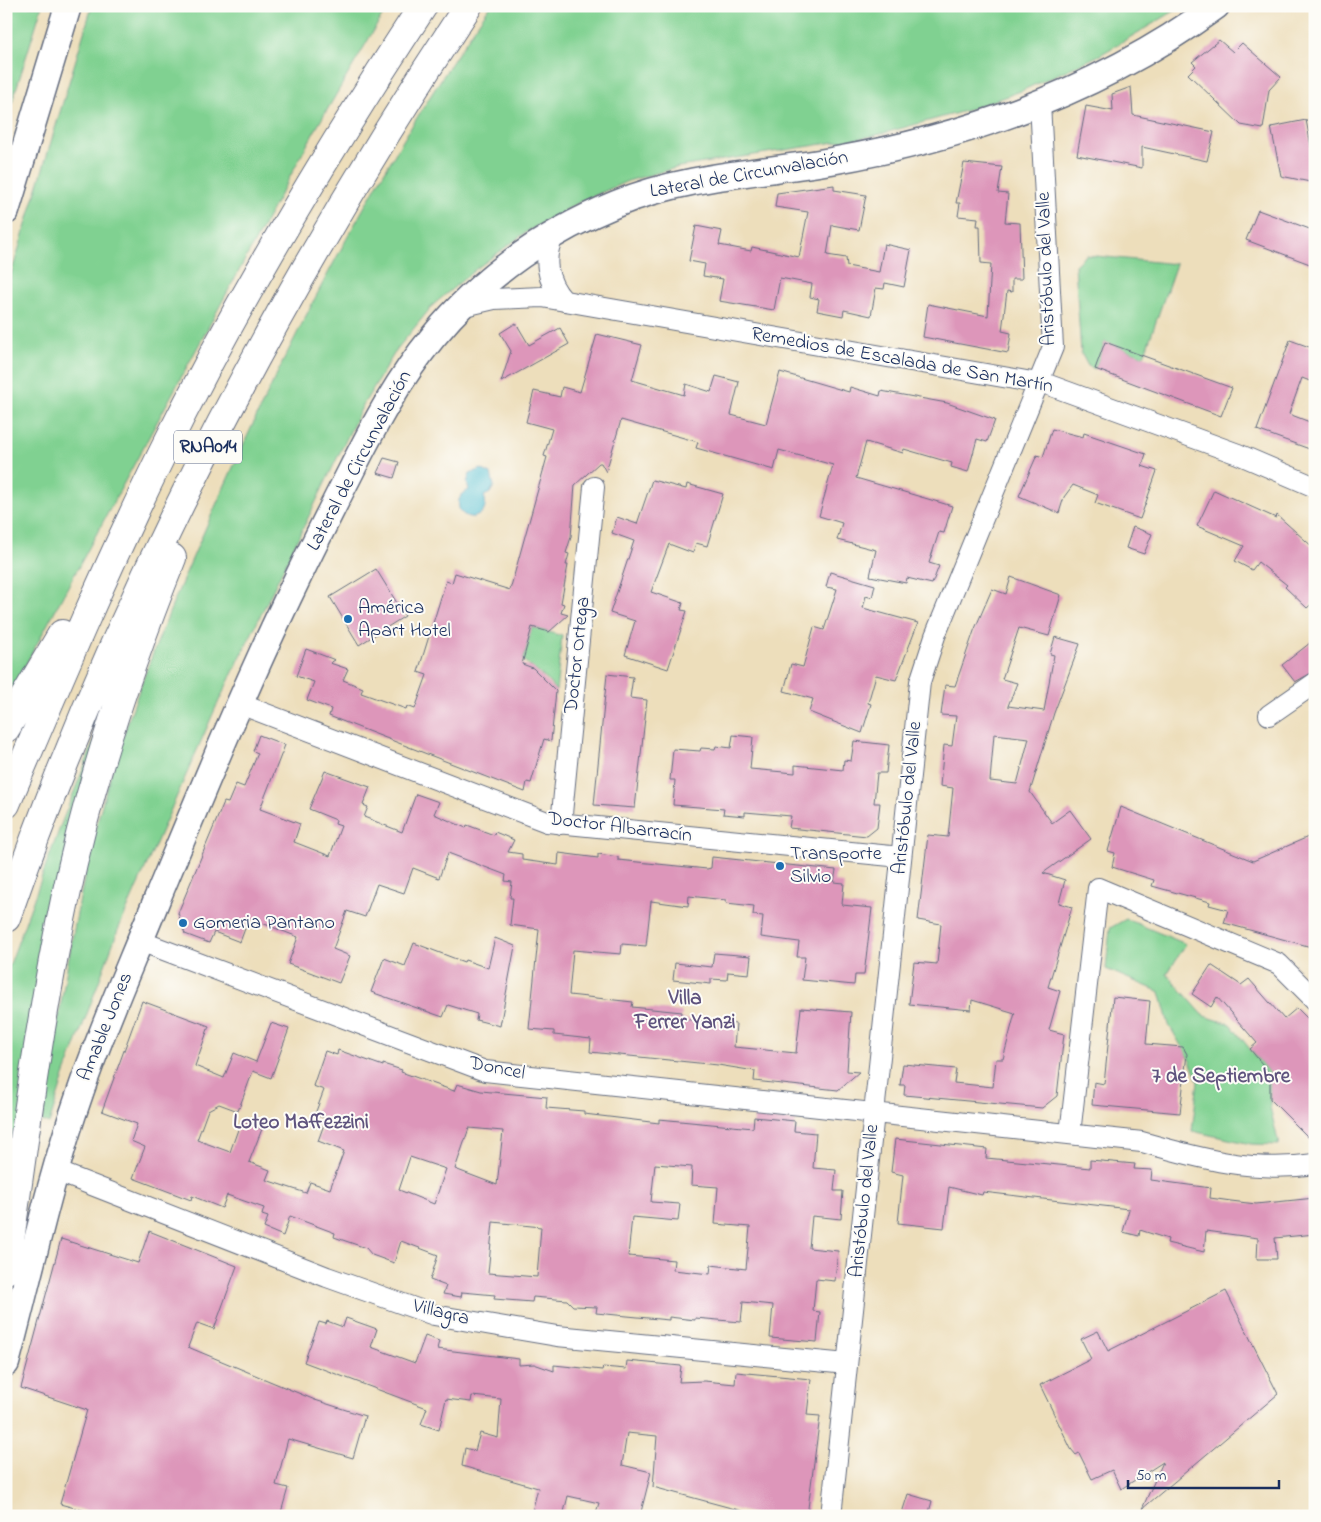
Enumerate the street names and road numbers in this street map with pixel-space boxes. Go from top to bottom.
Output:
street label: Lateral de Circunvalación [648,143,851,207]
street label: Aristóbulo del Valle [1030,192,1064,346]
street label: Remedios de Escalada de San Martín [749,320,1055,402]
street label: Lateral de Circunvalación [300,365,420,556]
road number: RNA014 [174,431,242,464]
street label: Doctor Ortega [557,595,600,716]
street label: Aristóbulo del Valle [886,720,930,876]
street label: Doctor Albarracín [545,805,694,851]
street label: Amable Jones [71,968,141,1086]
street label: Doncel [466,1049,527,1089]
street label: Aristóbulo del Valle [843,1123,887,1279]
street label: Villagra [408,1292,472,1335]

